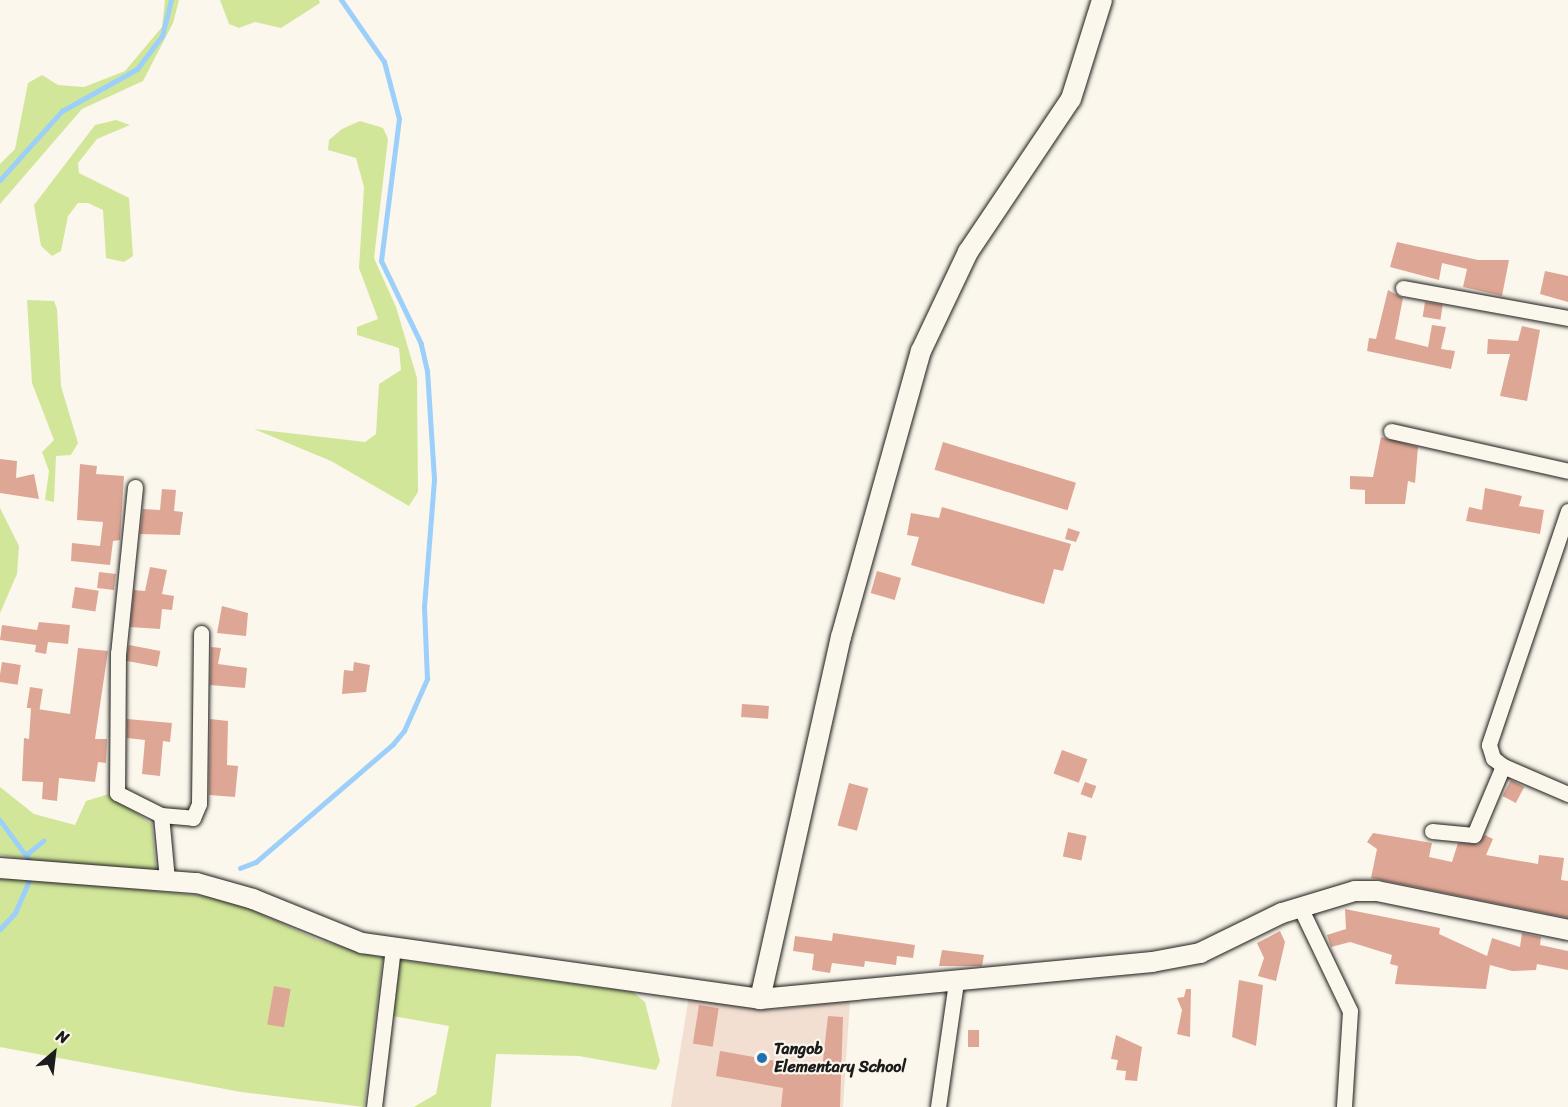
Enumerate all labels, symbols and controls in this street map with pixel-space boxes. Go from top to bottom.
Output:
text: N [51,1021,74,1052]
north arrow [24,1023,84,1083]
place label: Tangob Elementary School [774,1039,906,1077]
marker: Tangob Elementary School [755,1051,769,1065]

